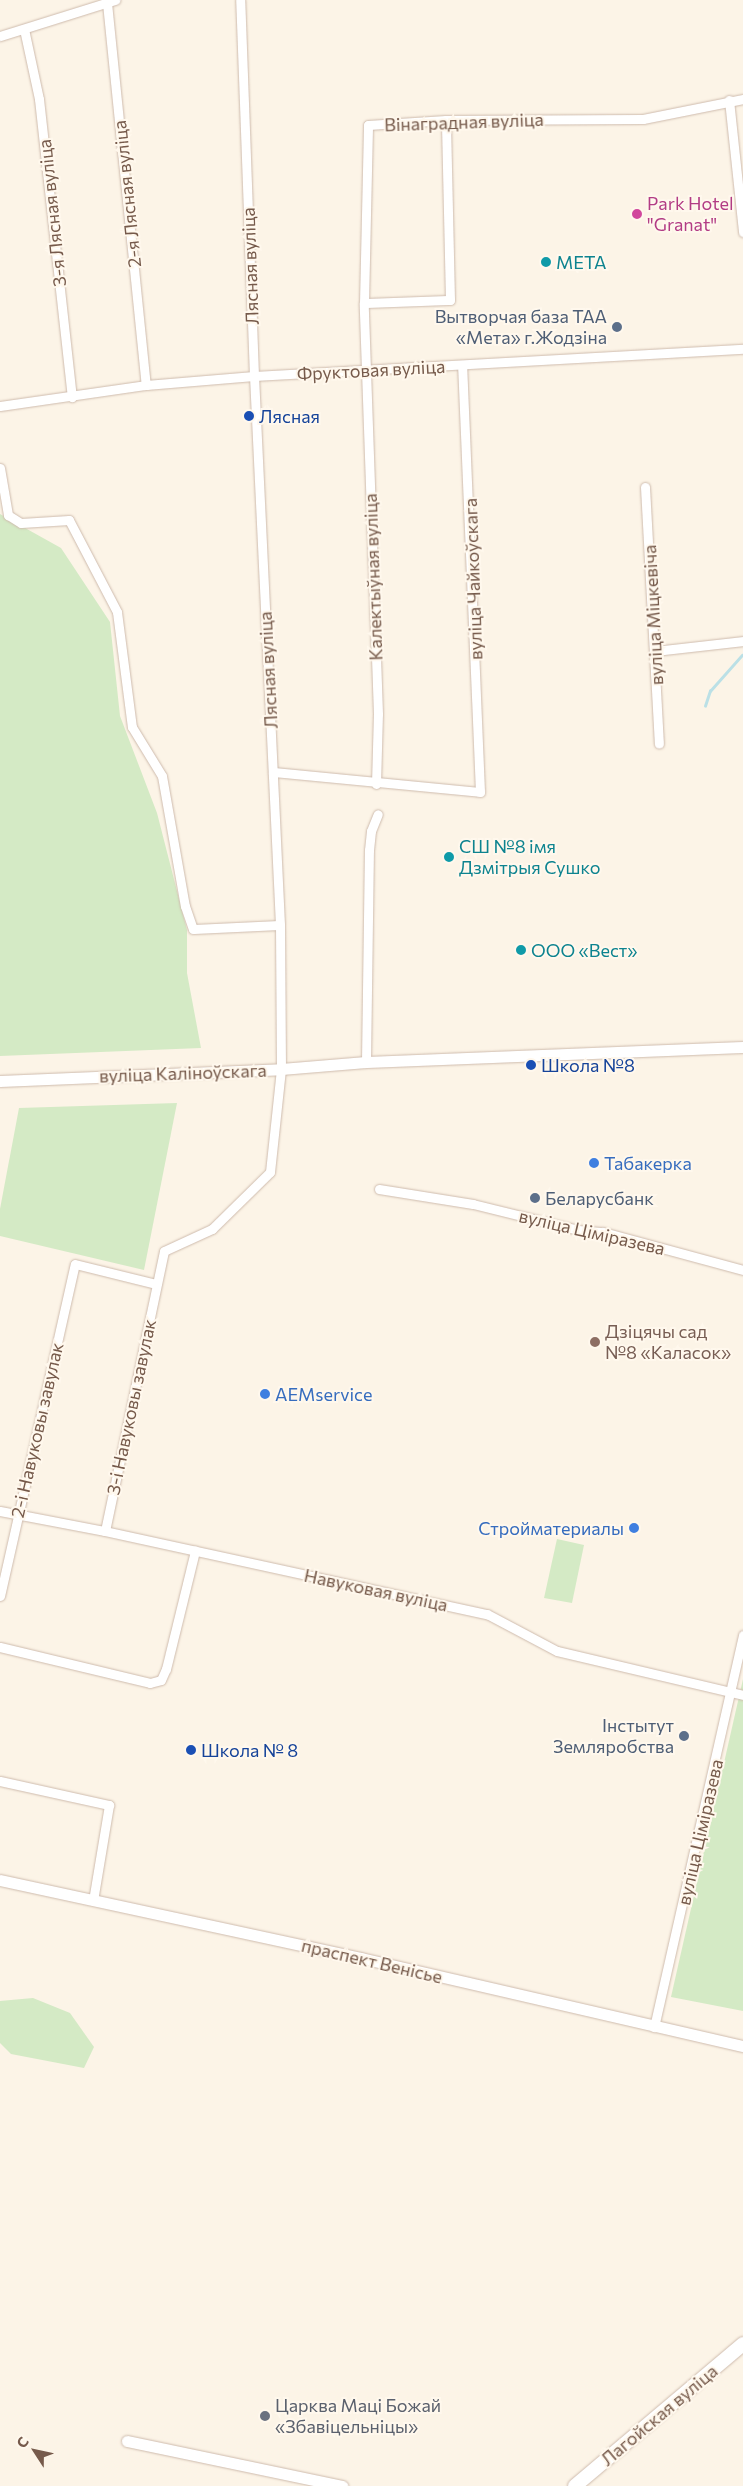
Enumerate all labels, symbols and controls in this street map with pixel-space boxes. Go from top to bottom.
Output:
street label: Вінаградная вуліца [384,108,544,136]
street label: 2-я Лясная вуліца [109,119,145,269]
street label: 3-я Лясная вуліца [34,138,70,288]
place label: Park Hotel "Granat" [647,193,734,235]
street label: Лясная вуліца [237,207,263,325]
marker: Park Hotel "Granat" [631,208,643,220]
place label: МЕТА [556,251,606,273]
marker: МЕТА [540,256,552,268]
place label: Вытворчая база ТАА «Мета» г.Жодзіна [435,306,607,348]
marker: Вытворчая база ТАА «Мета» г.Жодзіна [611,321,623,333]
street label: Фруктовая вуліца [296,355,446,385]
place label: Лясная [259,405,320,427]
marker: Лясная [243,410,255,422]
street label: Калектыўная вуліца [359,493,387,661]
street label: вуліца Чайкоўскага [459,498,487,660]
street label: вуліца Міцкевіча [639,544,667,686]
street label: Лясная вуліца [254,611,282,729]
place label: СШ №8 імя Дзмітрыя Сушко [459,836,600,879]
marker: СШ №8 імя Дзмітрыя Сушко [443,851,455,863]
place label: ООО «Вест» [531,939,638,961]
marker: ООО «Вест» [515,944,527,956]
place label: Школа №8 [541,1054,635,1076]
street label: вуліца Каліноўскага [99,1059,267,1087]
marker: Школа №8 [525,1059,537,1071]
place label: Табакерка [604,1152,692,1174]
marker: Табакерка [588,1157,600,1169]
place label: Беларусбанк [545,1187,654,1209]
marker: Беларусбанк [529,1192,541,1204]
street label: вуліца Ціміразева [517,1205,667,1259]
street label: 3-і Навуковы завулак [102,1317,160,1497]
place label: Дзіцячы сад №8 «Каласок» [605,1321,731,1364]
marker: Дзіцячы сад №8 «Каласок» [589,1336,601,1348]
street label: 2-і Навуковы завулак [6,1340,68,1520]
place label: AEMservice [275,1383,372,1405]
marker: AEMservice [259,1388,271,1400]
place label: Стройматериалы [478,1517,624,1539]
marker: Стройматериалы [628,1522,640,1534]
street label: Навуковая вуліца [302,1564,450,1616]
place label: Інстытут Земляробства [553,1715,674,1758]
marker: Інстытут Земляробства [678,1730,690,1742]
place label: Школа № 8 [201,1739,298,1761]
marker: Школа № 8 [185,1744,197,1756]
street label: вуліца Ціміразева [673,1757,727,1907]
street label: праспект Венісье [299,1934,445,1988]
street label: Лагойская вуліца [596,2360,722,2470]
place label: Царква Маці Божай «Збавіцельніцы» [275,2395,441,2438]
marker: Царква Маці Божай «Збавіцельніцы» [259,2410,271,2422]
north arrow [10,2426,60,2476]
text: С [13,2433,32,2451]

